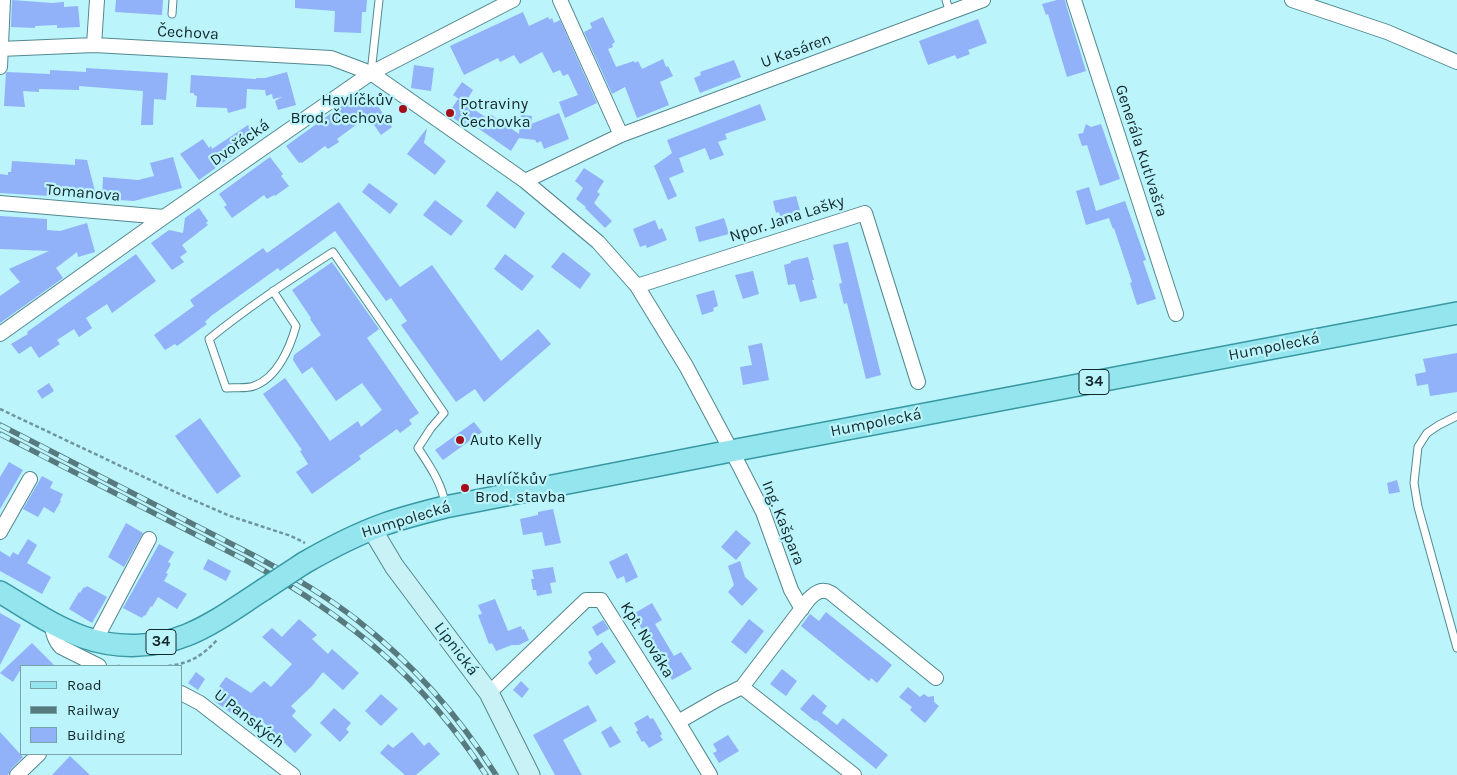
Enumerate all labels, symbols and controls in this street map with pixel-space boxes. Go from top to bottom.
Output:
street label: Čechova [157,22,219,44]
street label: U Kasáren [758,29,834,73]
street label: Generála Kutlvašra [1111,82,1171,220]
place label: Havlíčkův Brod, Čechova [290,90,393,128]
place label: Potraviny Čechovka [460,94,531,132]
marker: Havlíčkův Brod, Čechova [397,103,409,115]
marker: Potraviny Čechovka [444,107,456,119]
street label: Dvořácká [207,116,273,170]
street label: Tomanova [45,180,121,206]
street label: Npor. Jana Lašky [727,191,847,247]
street label: Humpolecká [1227,329,1321,365]
road number: 34 [1079,370,1109,394]
street label: Humpolecká [829,405,923,441]
place label: Auto Kelly [470,430,542,450]
marker: Auto Kelly [454,434,466,446]
place label: Havlíčkův Brod, stavba [475,469,566,507]
street label: Ing. Kašpara [757,478,809,568]
marker: Havlíčkův Brod, stavba [459,482,471,494]
street label: Humpolecká [359,497,453,543]
street label: Kpt. Nováka [616,598,678,682]
street label: Lipnická [430,618,482,680]
road number: 34 [146,630,176,654]
legend [20,665,182,755]
text: Road [67,676,102,694]
street label: U Panských [210,685,288,753]
text: Railway [67,701,119,719]
text: Building [67,726,125,744]

